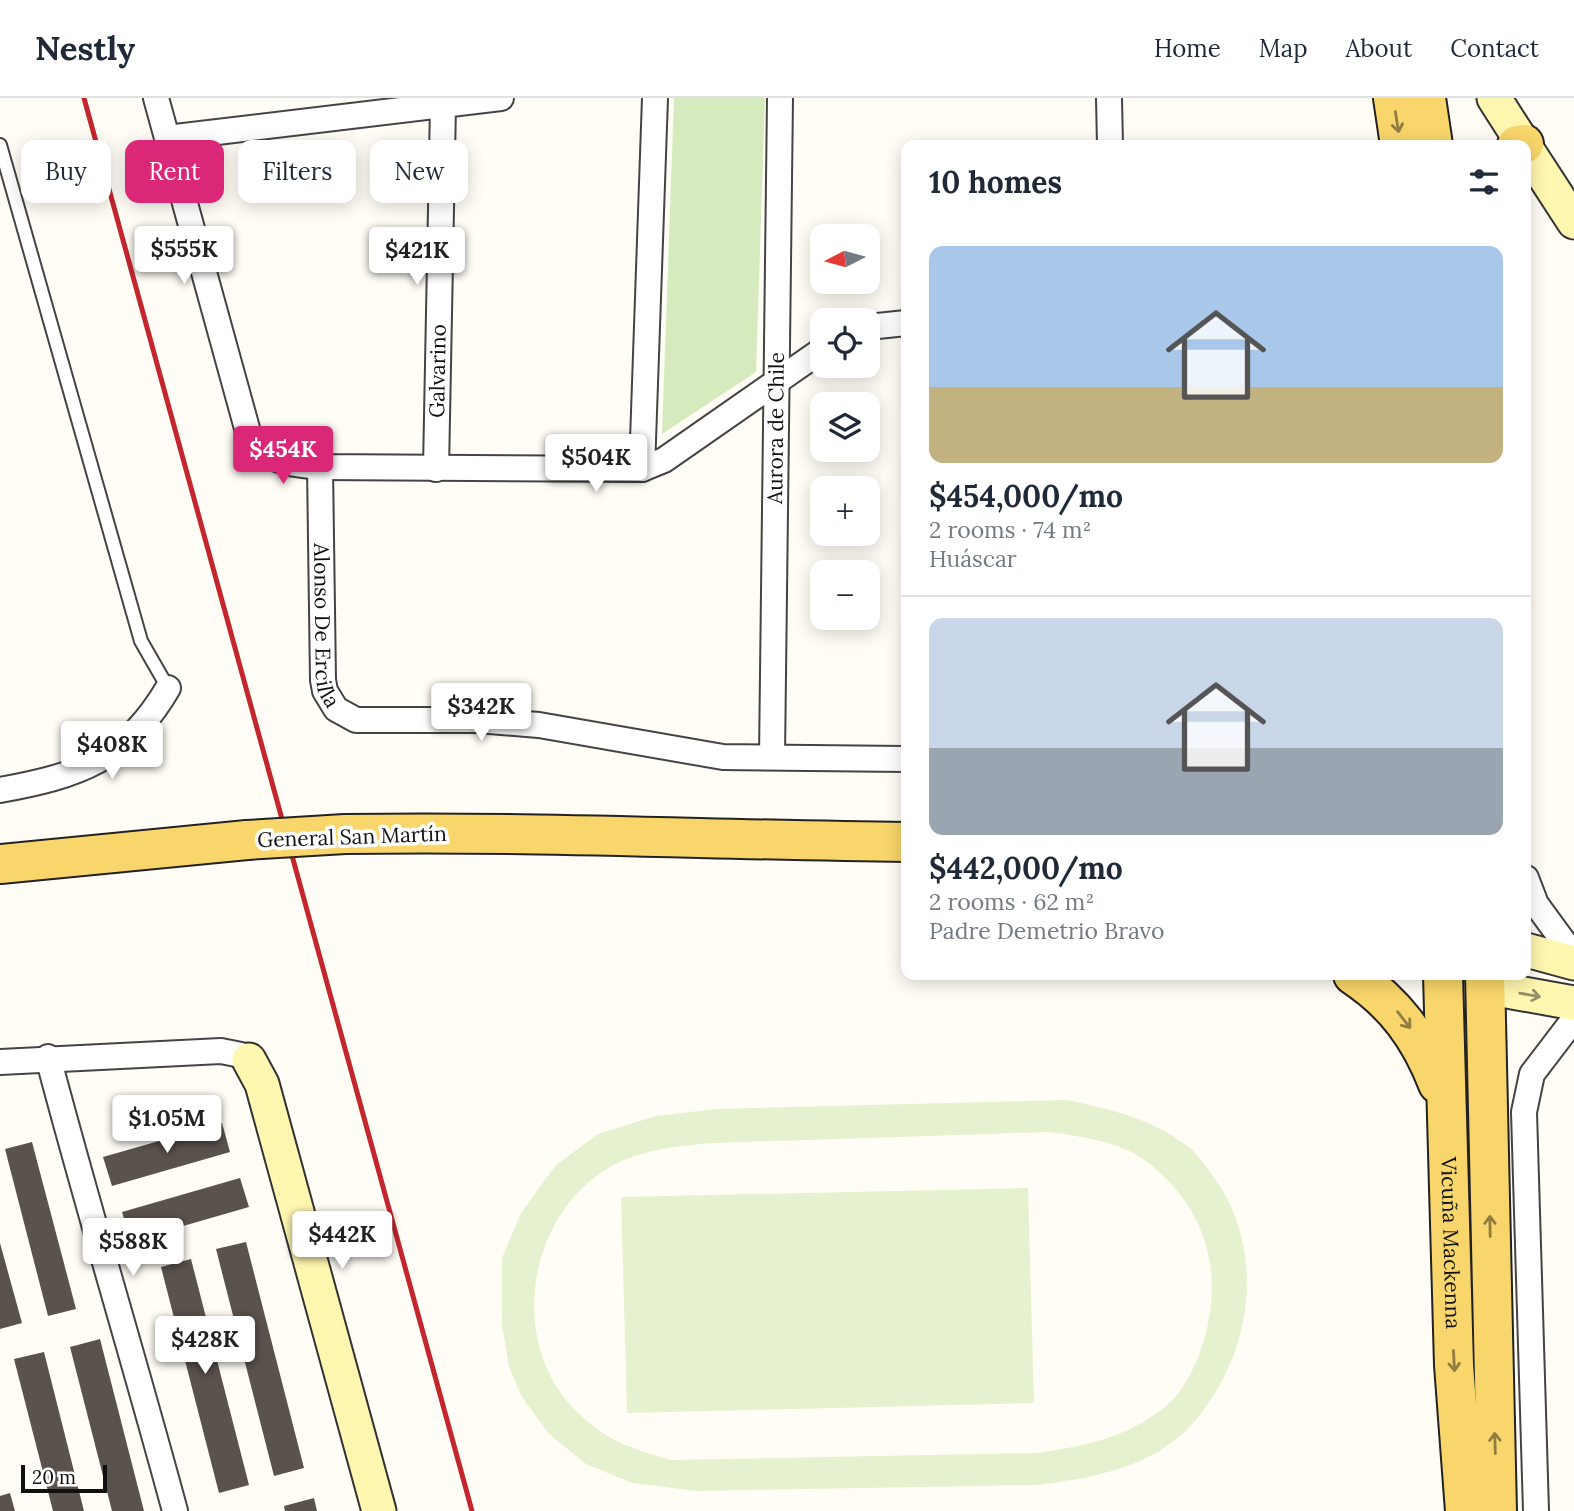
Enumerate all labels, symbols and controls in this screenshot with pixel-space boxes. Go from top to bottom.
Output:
text: Nestly [35,27,135,69]
text: Home [1154,33,1221,64]
text: Map [1259,33,1308,64]
text: About [1346,33,1412,64]
text: Contact [1450,33,1539,64]
one-way arrow [1390,110,1403,132]
chip: Buy [21,140,111,203]
chip: Rent [125,140,224,203]
chip: Filters [238,140,356,203]
chip: New [370,140,468,203]
text: 10 homes [929,163,1062,201]
icon: filters [1465,163,1503,201]
north arrow [810,224,880,294]
map controls [810,224,880,630]
pin: $555K [135,226,233,286]
pin: $421K [368,228,466,287]
text: $555K [150,234,218,263]
text: $421K [385,235,449,264]
icon: home [1153,292,1279,418]
button: locate [810,308,880,378]
street label: Galvarino [423,324,452,418]
street label: Aurora de Chile [761,352,790,505]
button: layers [810,392,880,462]
pin: $454K [234,426,332,486]
text: $454K [249,434,317,463]
pin: $504K [547,434,645,494]
text: $504K [561,442,631,471]
button: + [810,476,880,546]
text: $454,000/mo [929,477,1123,515]
text: 2 rooms · 74 m² [929,515,1091,544]
street label: Alonso De Ercilla [308,542,346,713]
text: Huáscar [929,544,1017,573]
button: − [810,560,880,630]
icon: home [1153,664,1279,790]
pin: $342K [432,684,530,743]
text: $342K [447,691,515,720]
pin: $408K [63,722,161,781]
text: $408K [77,729,147,758]
street label: General San Martín [257,820,447,853]
text: $442,000/mo [929,849,1123,887]
text: 2 rooms · 62 m² [929,887,1094,916]
text: Padre Demetrio Bravo [929,916,1164,945]
one-way arrow [1518,989,1541,1002]
one-way arrow [1396,1010,1411,1028]
pin: $1.05M [110,1096,224,1155]
text: $1.05M [128,1103,206,1132]
street label: Vicuña Mackenna [1435,1155,1467,1330]
pin: $442K [293,1212,391,1271]
one-way arrow [1483,1215,1496,1238]
pin: $588K [84,1218,182,1278]
text: $442K [308,1219,376,1248]
text: $588K [99,1226,167,1255]
pin: $428K [156,1316,254,1376]
text: $428K [171,1324,239,1353]
one-way arrow [1447,1350,1460,1373]
one-way arrow [1489,1432,1502,1455]
scale bar [21,1462,107,1494]
text: 20 m [32,1465,76,1489]

